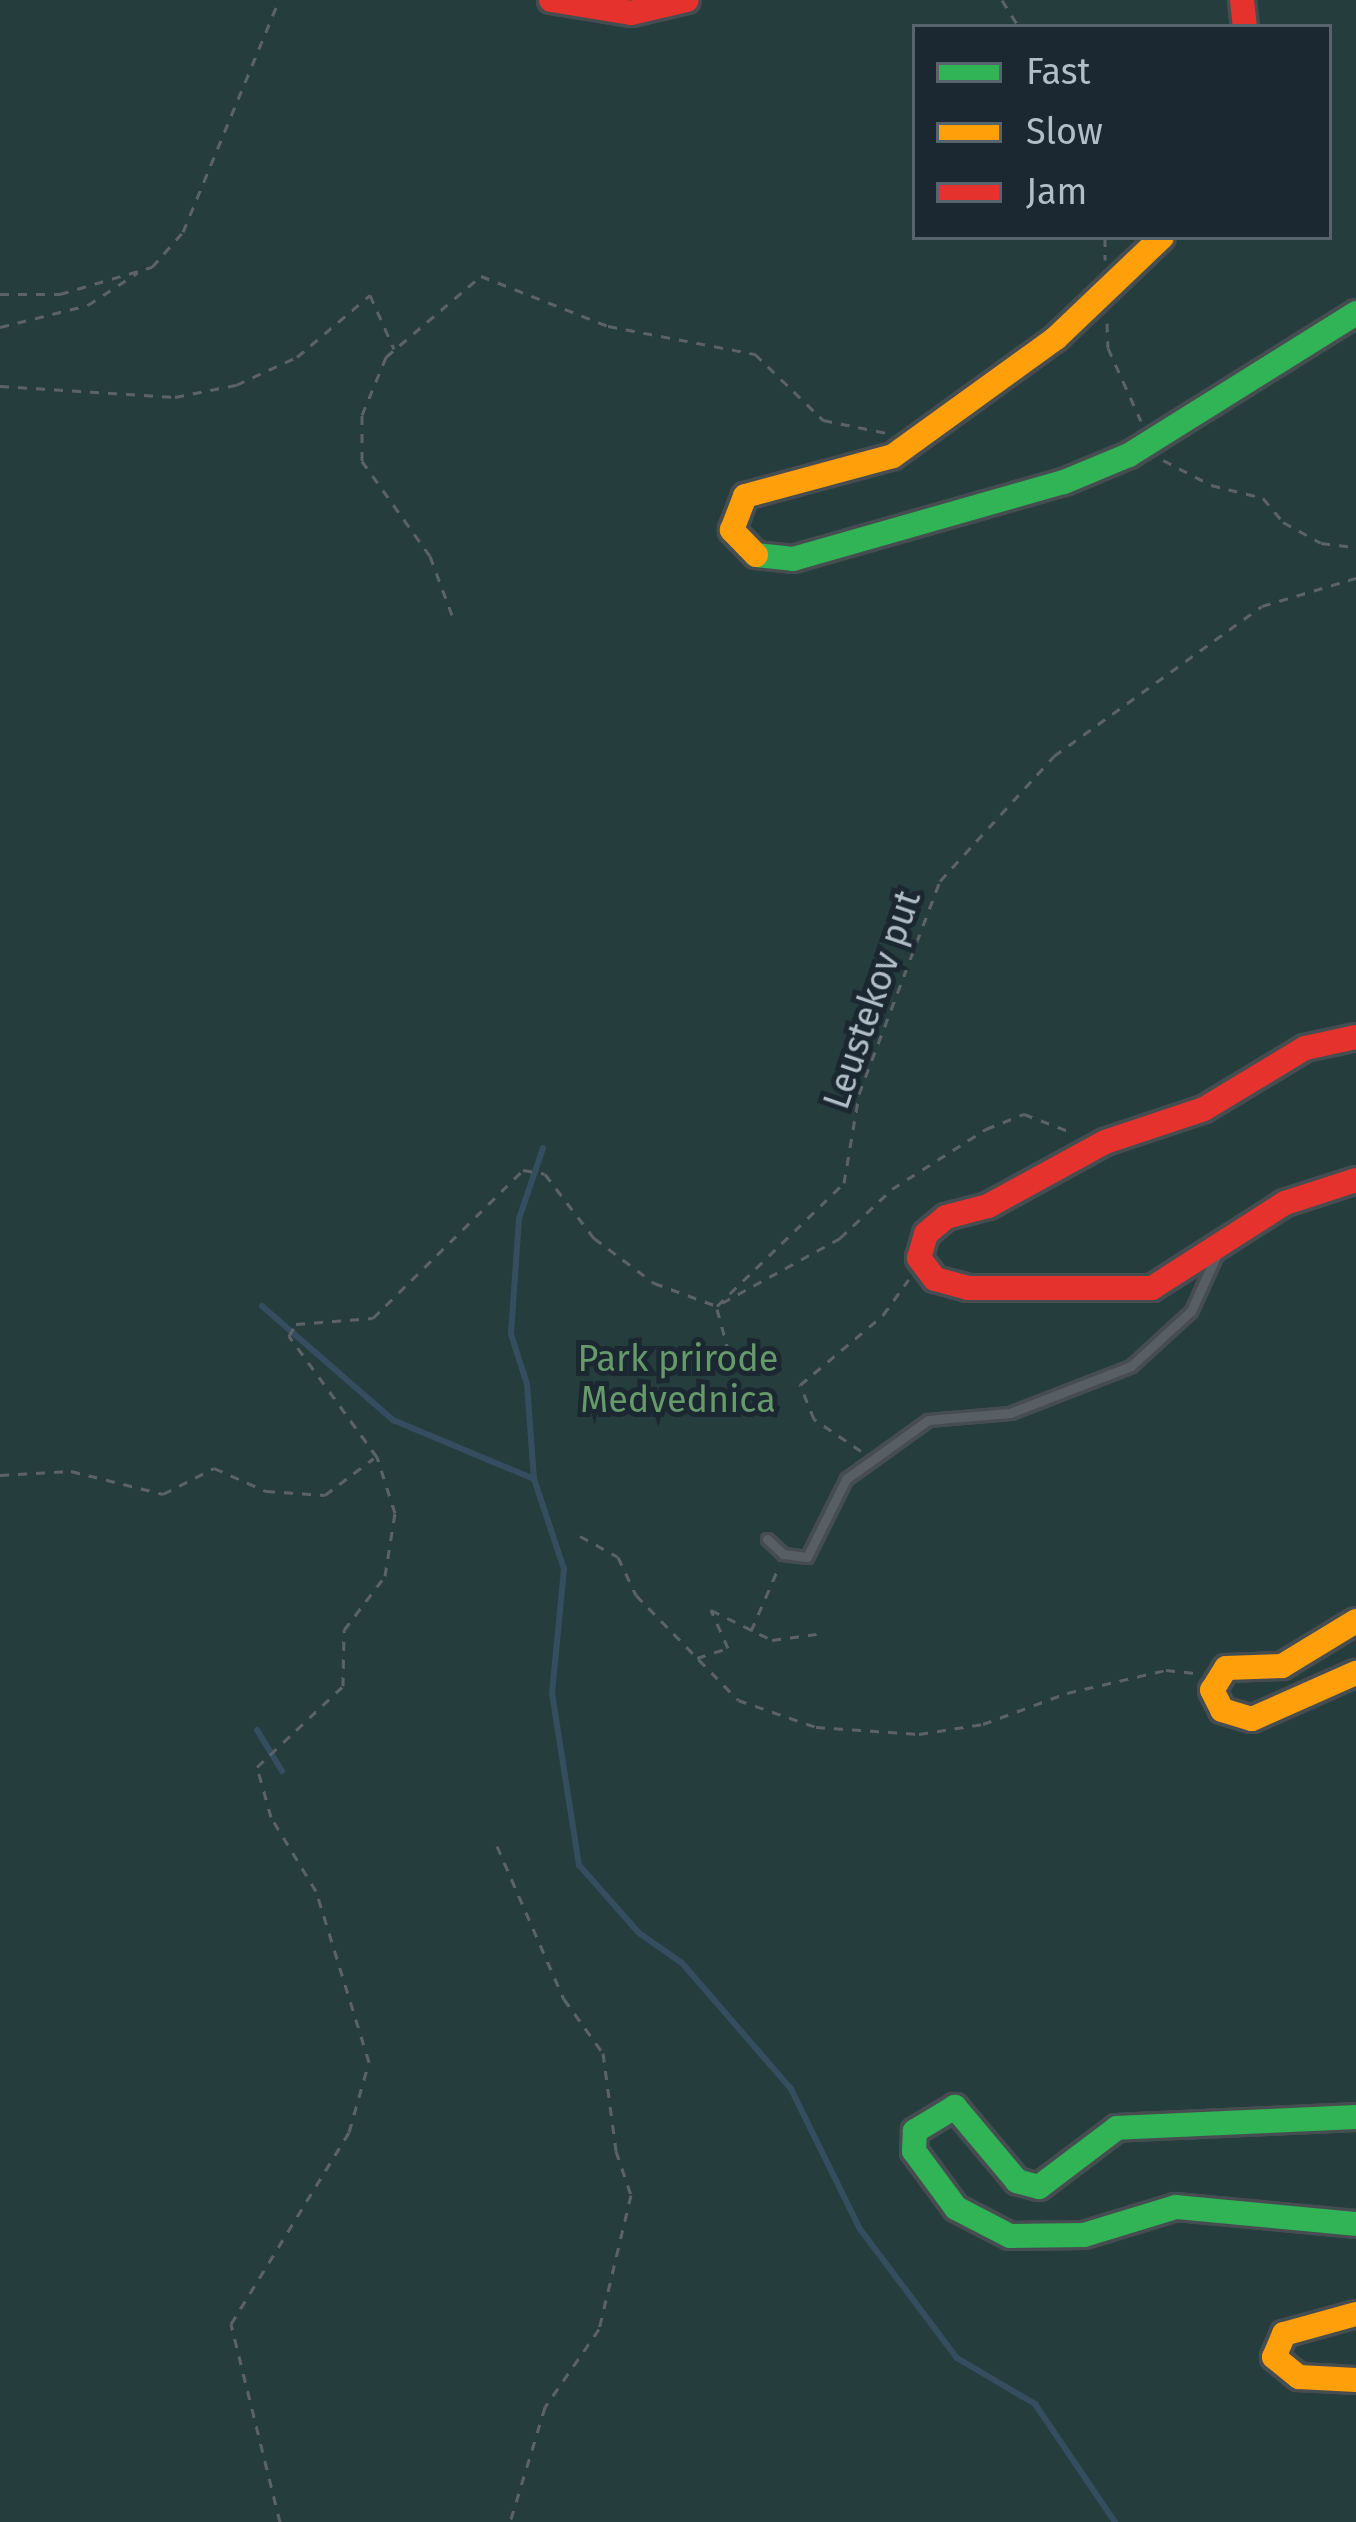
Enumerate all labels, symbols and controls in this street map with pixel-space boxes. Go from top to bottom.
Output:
legend [912,24,1332,240]
text: Fast [1026,50,1091,94]
text: Slow [1026,110,1103,154]
text: Jam [1026,170,1087,214]
street label: Leustekov put [815,885,931,1115]
park label: Park prirode Medvednica [578,1337,778,1422]

